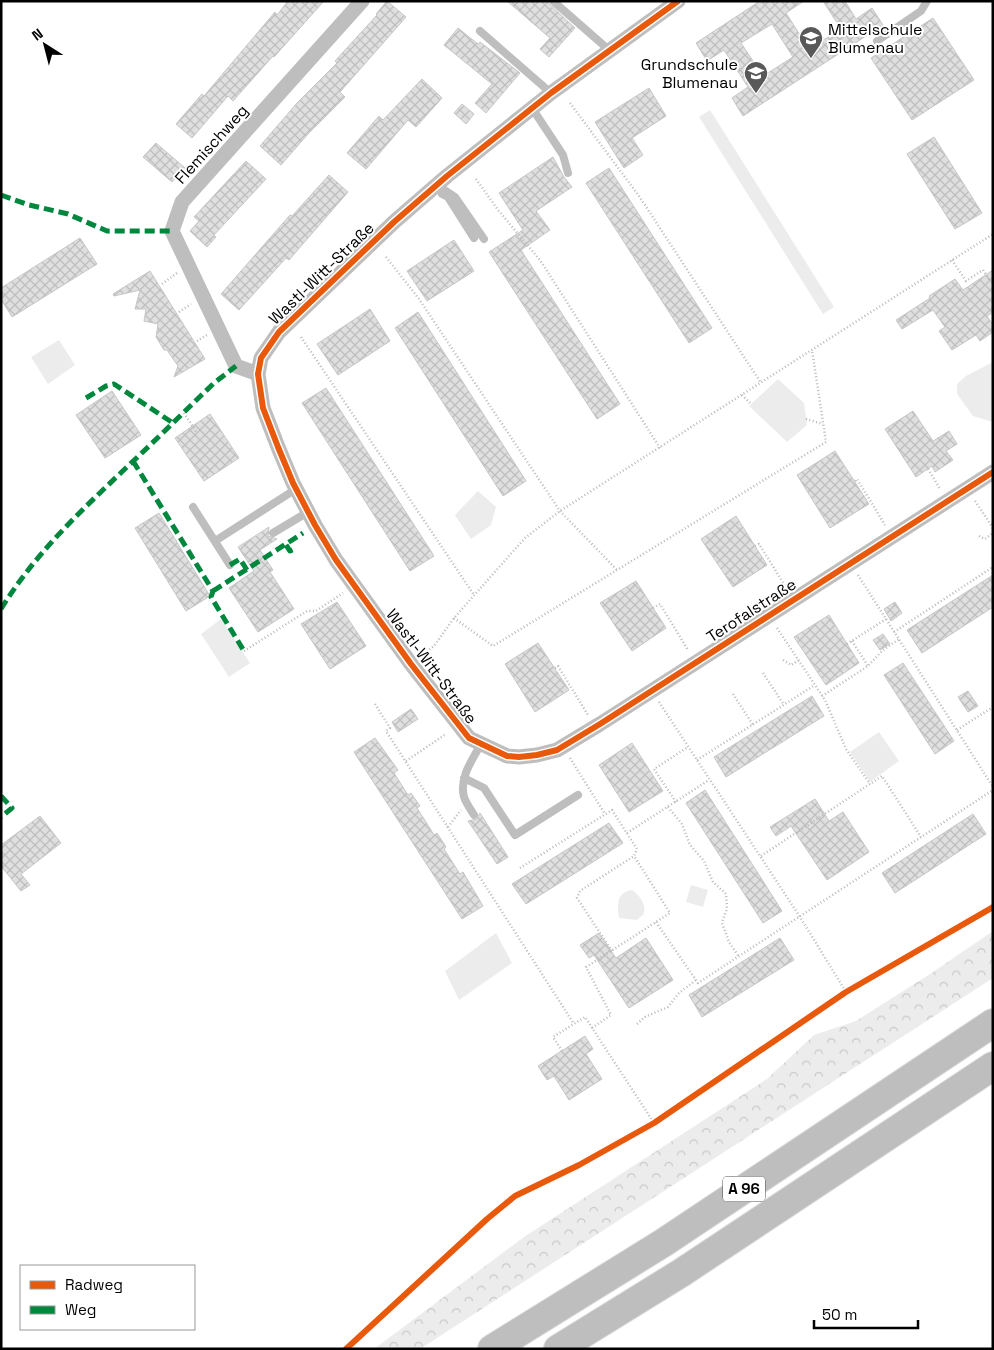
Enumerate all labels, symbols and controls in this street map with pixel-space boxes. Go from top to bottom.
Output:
place label: Mittelschule Blumenau [828,19,923,58]
north arrow [20,20,70,70]
text: N [28,24,46,45]
school or university icon: Mittelschule Blumenau [798,25,824,59]
place label: Grundschule Blumenau [641,54,738,93]
school or university icon: Grundschule Blumenau [743,60,769,94]
street label: Flemischweg [170,100,253,188]
street label: Wastl-Witt-Straße [264,218,379,329]
street label: Terofalstraße [702,574,800,647]
street label: Wastl-Witt-Straße [381,605,482,728]
road number: A 96 [723,1176,765,1202]
legend [20,1265,195,1330]
text: Radweg [65,1275,123,1294]
scale bar [814,1298,918,1330]
text: Weg [65,1300,96,1319]
text: 50 m [822,1305,857,1324]

